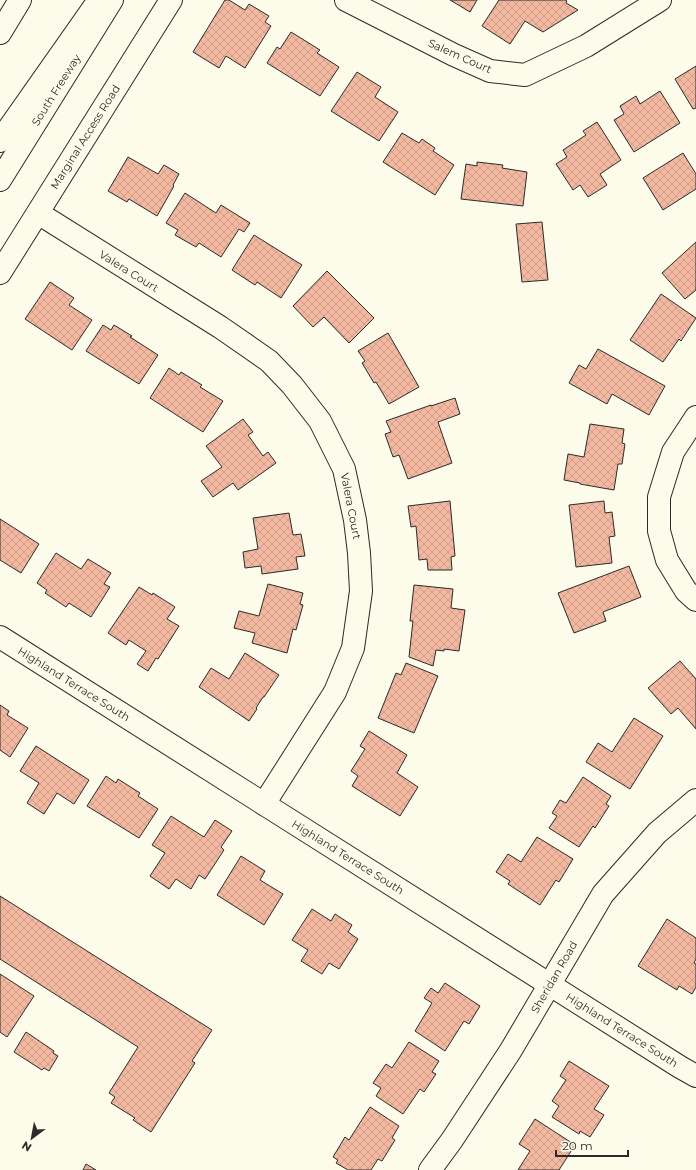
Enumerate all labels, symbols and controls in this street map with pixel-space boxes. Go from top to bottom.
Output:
street label: Salem Court [426,36,495,76]
street label: South Freeway [28,52,84,128]
street label: Marginal Access Road [47,82,123,192]
street label: Valera Court [97,247,162,295]
street label: Valera Court [338,472,364,541]
street label: Highland Terrace South [15,644,133,724]
street label: Highland Terrace South [289,817,407,897]
street label: Sheridan Road [528,938,580,1016]
street label: Highland Terrace South [563,990,681,1070]
north arrow [12,1118,52,1158]
scale bar [556,1132,628,1158]
text: N [19,1138,34,1155]
text: 20 m [562,1138,593,1153]

